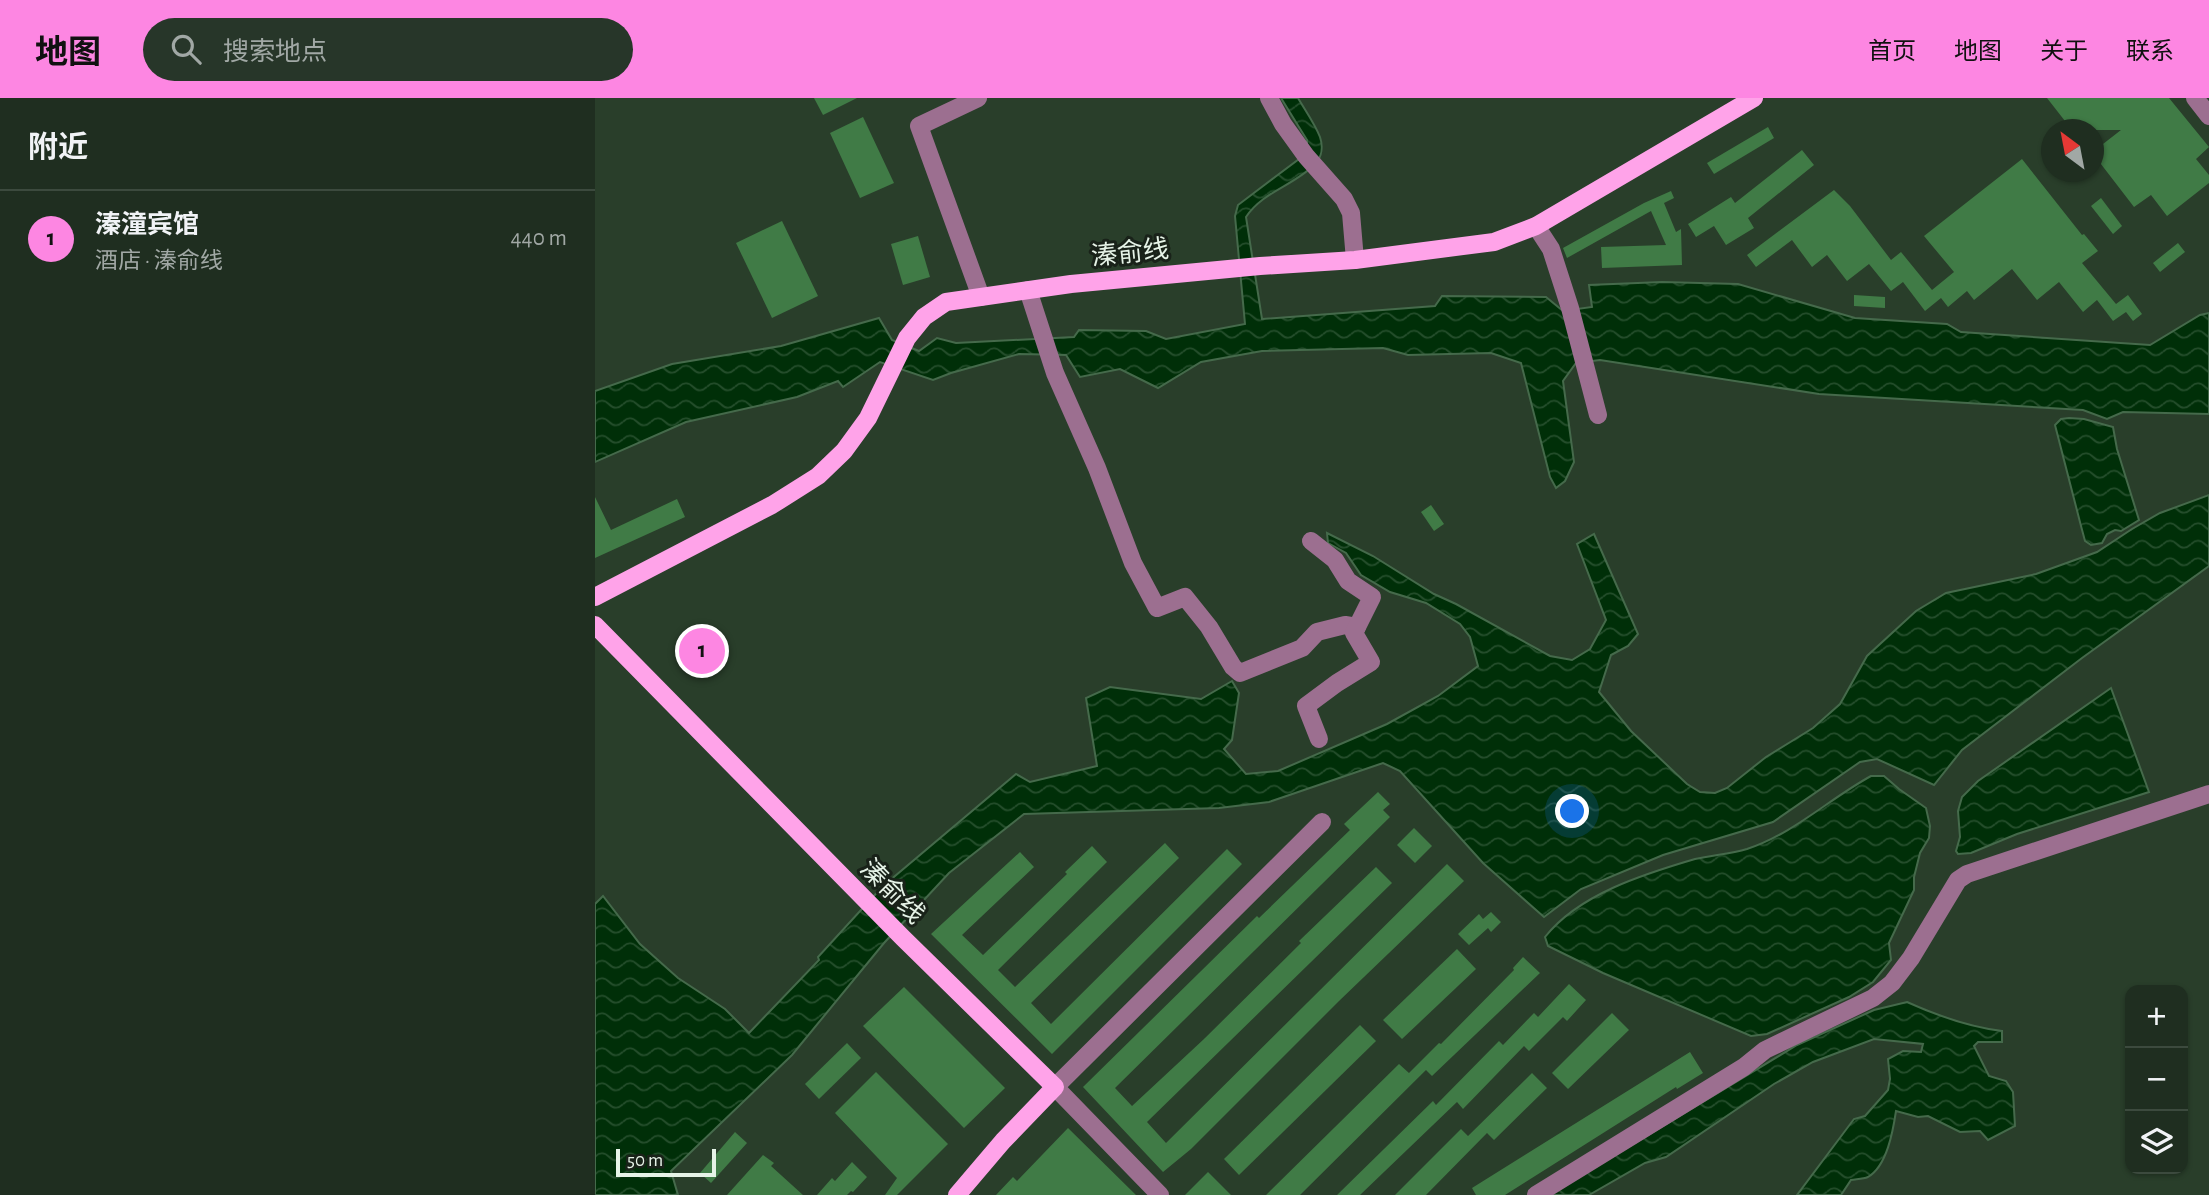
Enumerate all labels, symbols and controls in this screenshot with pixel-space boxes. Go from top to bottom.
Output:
search box [143,18,633,81]
icon: search [167,30,205,68]
text: 地图 [35,37,101,70]
text: 搜索地点 [223,39,327,65]
text: 首页 [1868,40,1916,64]
text: 地图 [1954,40,2002,64]
text: 关于 [2040,40,2088,64]
text: 联系 [2126,40,2174,64]
north arrow [2041,119,2104,182]
text: 附近 [28,133,88,163]
text: 溱潼宾馆 [95,212,199,238]
text: 1 [47,227,55,250]
text: 440 m [511,227,567,250]
street label: 溱俞线 [1090,234,1170,270]
text: 酒店 · 溱俞线 [95,250,223,273]
pin: 1 [679,625,725,677]
your location [1555,794,1589,828]
street label: 溱俞线 [856,854,930,928]
map controls [2125,985,2188,1174]
button: + [2125,985,2188,1048]
button: − [2125,1048,2188,1111]
button: layers [2125,1111,2188,1174]
scale bar [616,1146,716,1178]
text: 50 m [627,1151,663,1170]

